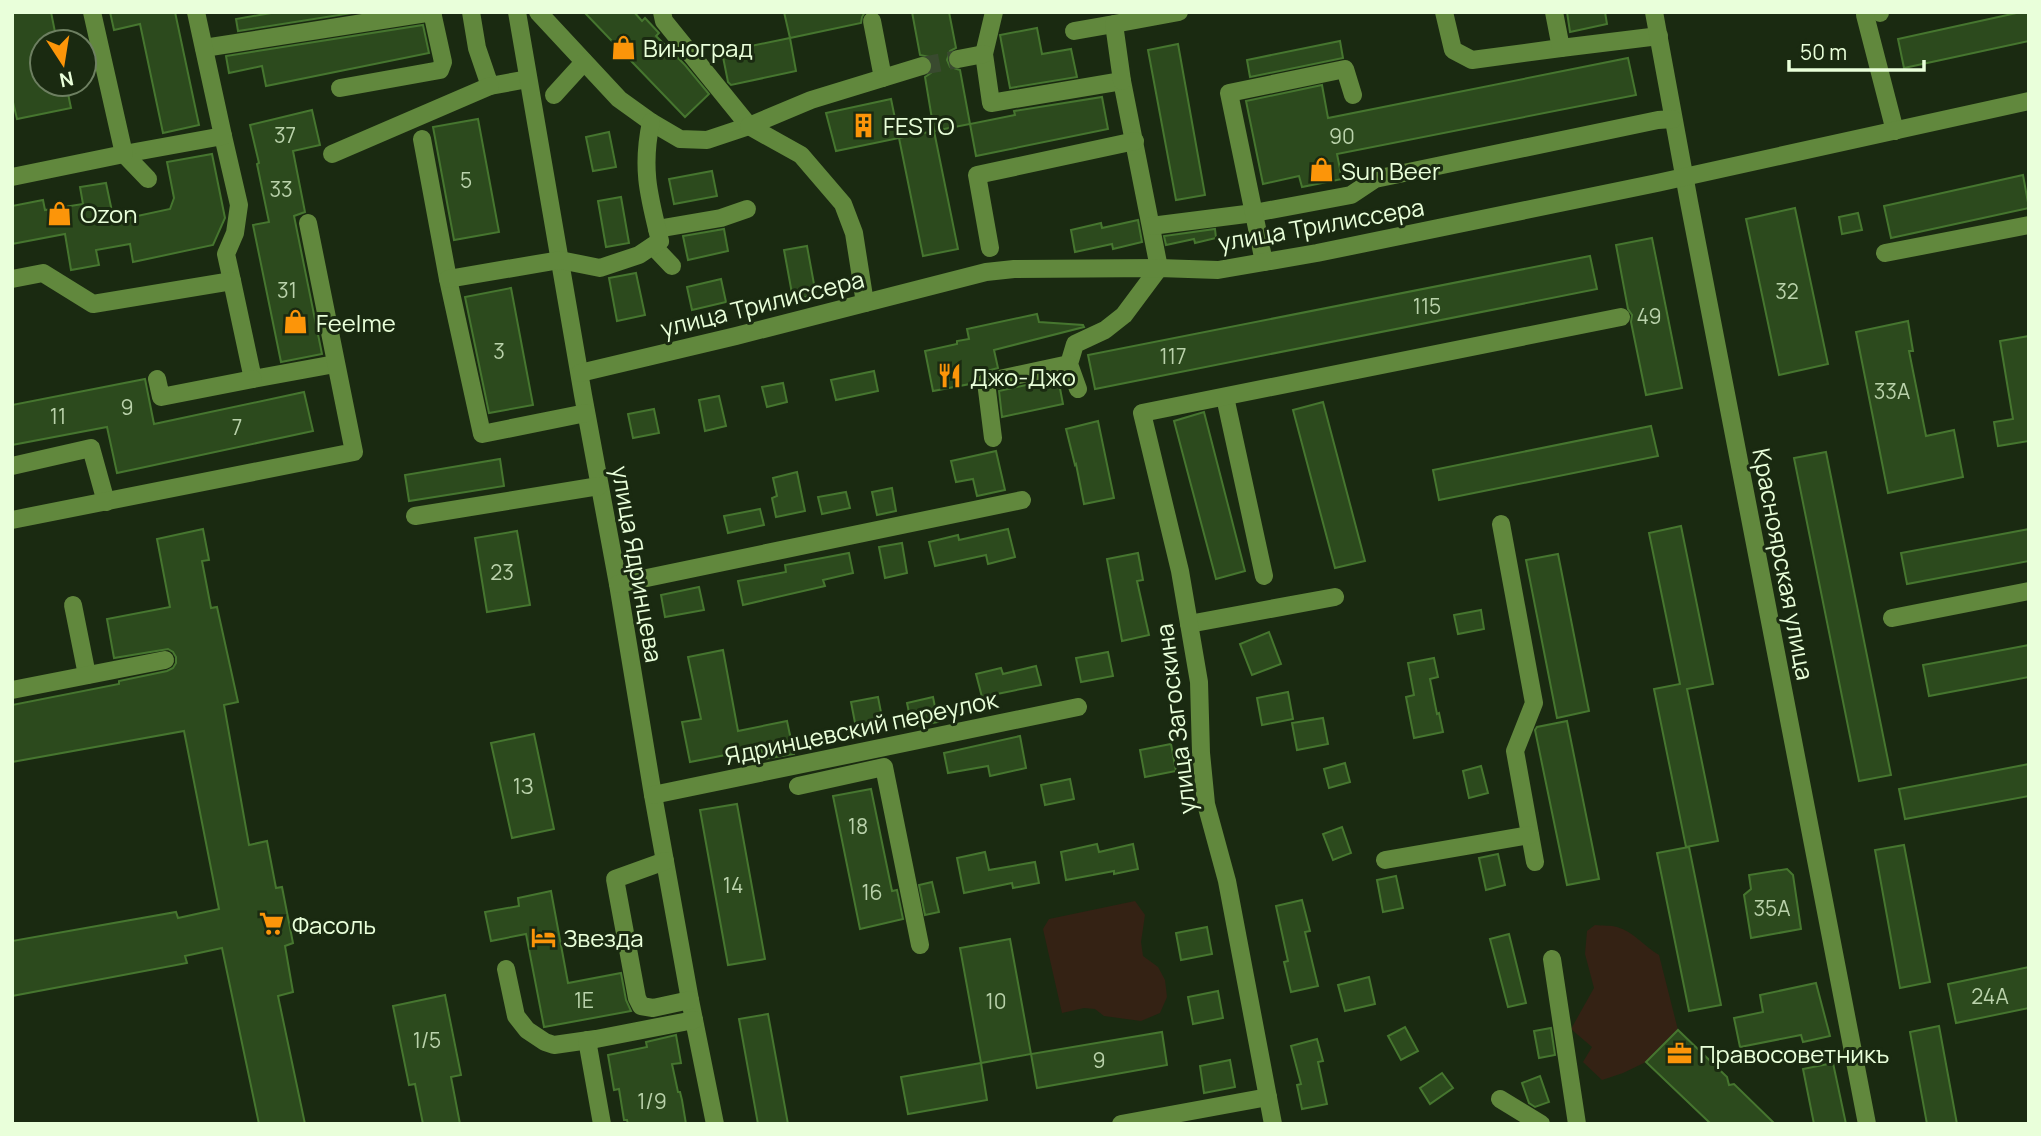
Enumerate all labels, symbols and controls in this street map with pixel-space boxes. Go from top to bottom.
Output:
north arrow [28,28,98,98]
scale bar [1789,28,1924,72]
place label: Виноград [643,31,753,64]
shop icon: Виноград [609,33,637,61]
text: 50 m [1800,38,1847,66]
text: N [57,65,76,94]
place label: FESTO [883,109,955,142]
building icon: FESTO [849,111,877,139]
house number: 37 [274,121,296,149]
house number: 90 [1329,122,1355,150]
place label: Sun Beer [1341,154,1441,187]
shop icon: Sun Beer [1307,156,1335,184]
house number: 5 [460,166,472,194]
house number: 33 [269,175,293,203]
street label: улица Трилиссера [1215,190,1427,258]
place label: Ozon [80,197,138,230]
shop icon: Ozon [46,199,74,227]
street label: улица Трилиссера [657,262,867,344]
house number: 31 [277,276,297,304]
house number: 32 [1775,277,1799,305]
house number: 115 [1413,292,1441,320]
house number: 49 [1636,302,1662,330]
place label: Feelme [316,306,396,339]
shop icon: Feelme [282,308,310,336]
house number: 3 [493,337,505,365]
house number: 117 [1160,342,1186,370]
place label: Джо-Джо [970,360,1076,393]
restaurant icon: Джо-Джо [936,362,964,390]
house number: 33А [1874,377,1910,405]
house number: 9 [120,393,134,421]
house number: 11 [50,402,66,430]
house number: 7 [232,413,242,441]
street label: Красноярская улица [1745,445,1823,683]
street label: улица Ядринцева [604,463,672,665]
house number: 23 [490,558,514,586]
street label: улица Загоскина [1147,622,1203,816]
street label: Ядринцевский переулок [721,682,1002,772]
house number: 1З [513,772,533,800]
house number: 18 [848,812,868,840]
house number: 14 [723,871,743,899]
house number: 16 [861,878,883,906]
house number: 35А [1753,894,1791,922]
place label: Фасоль [292,908,376,941]
supermarket icon: Фасоль [258,910,286,938]
place label: Звезда [563,921,644,954]
hotel icon: Звезда [529,923,557,951]
house number: 24А [1971,982,2009,1010]
house number: 1Е [574,986,594,1014]
house number: 10 [986,987,1007,1015]
house number: 1/5 [413,1026,441,1054]
place label: Правосоветникъ [1699,1037,1889,1070]
office icon: Правосоветникъ [1665,1039,1693,1067]
house number: 9 [1092,1046,1106,1074]
house number: 1/9 [637,1087,667,1115]

